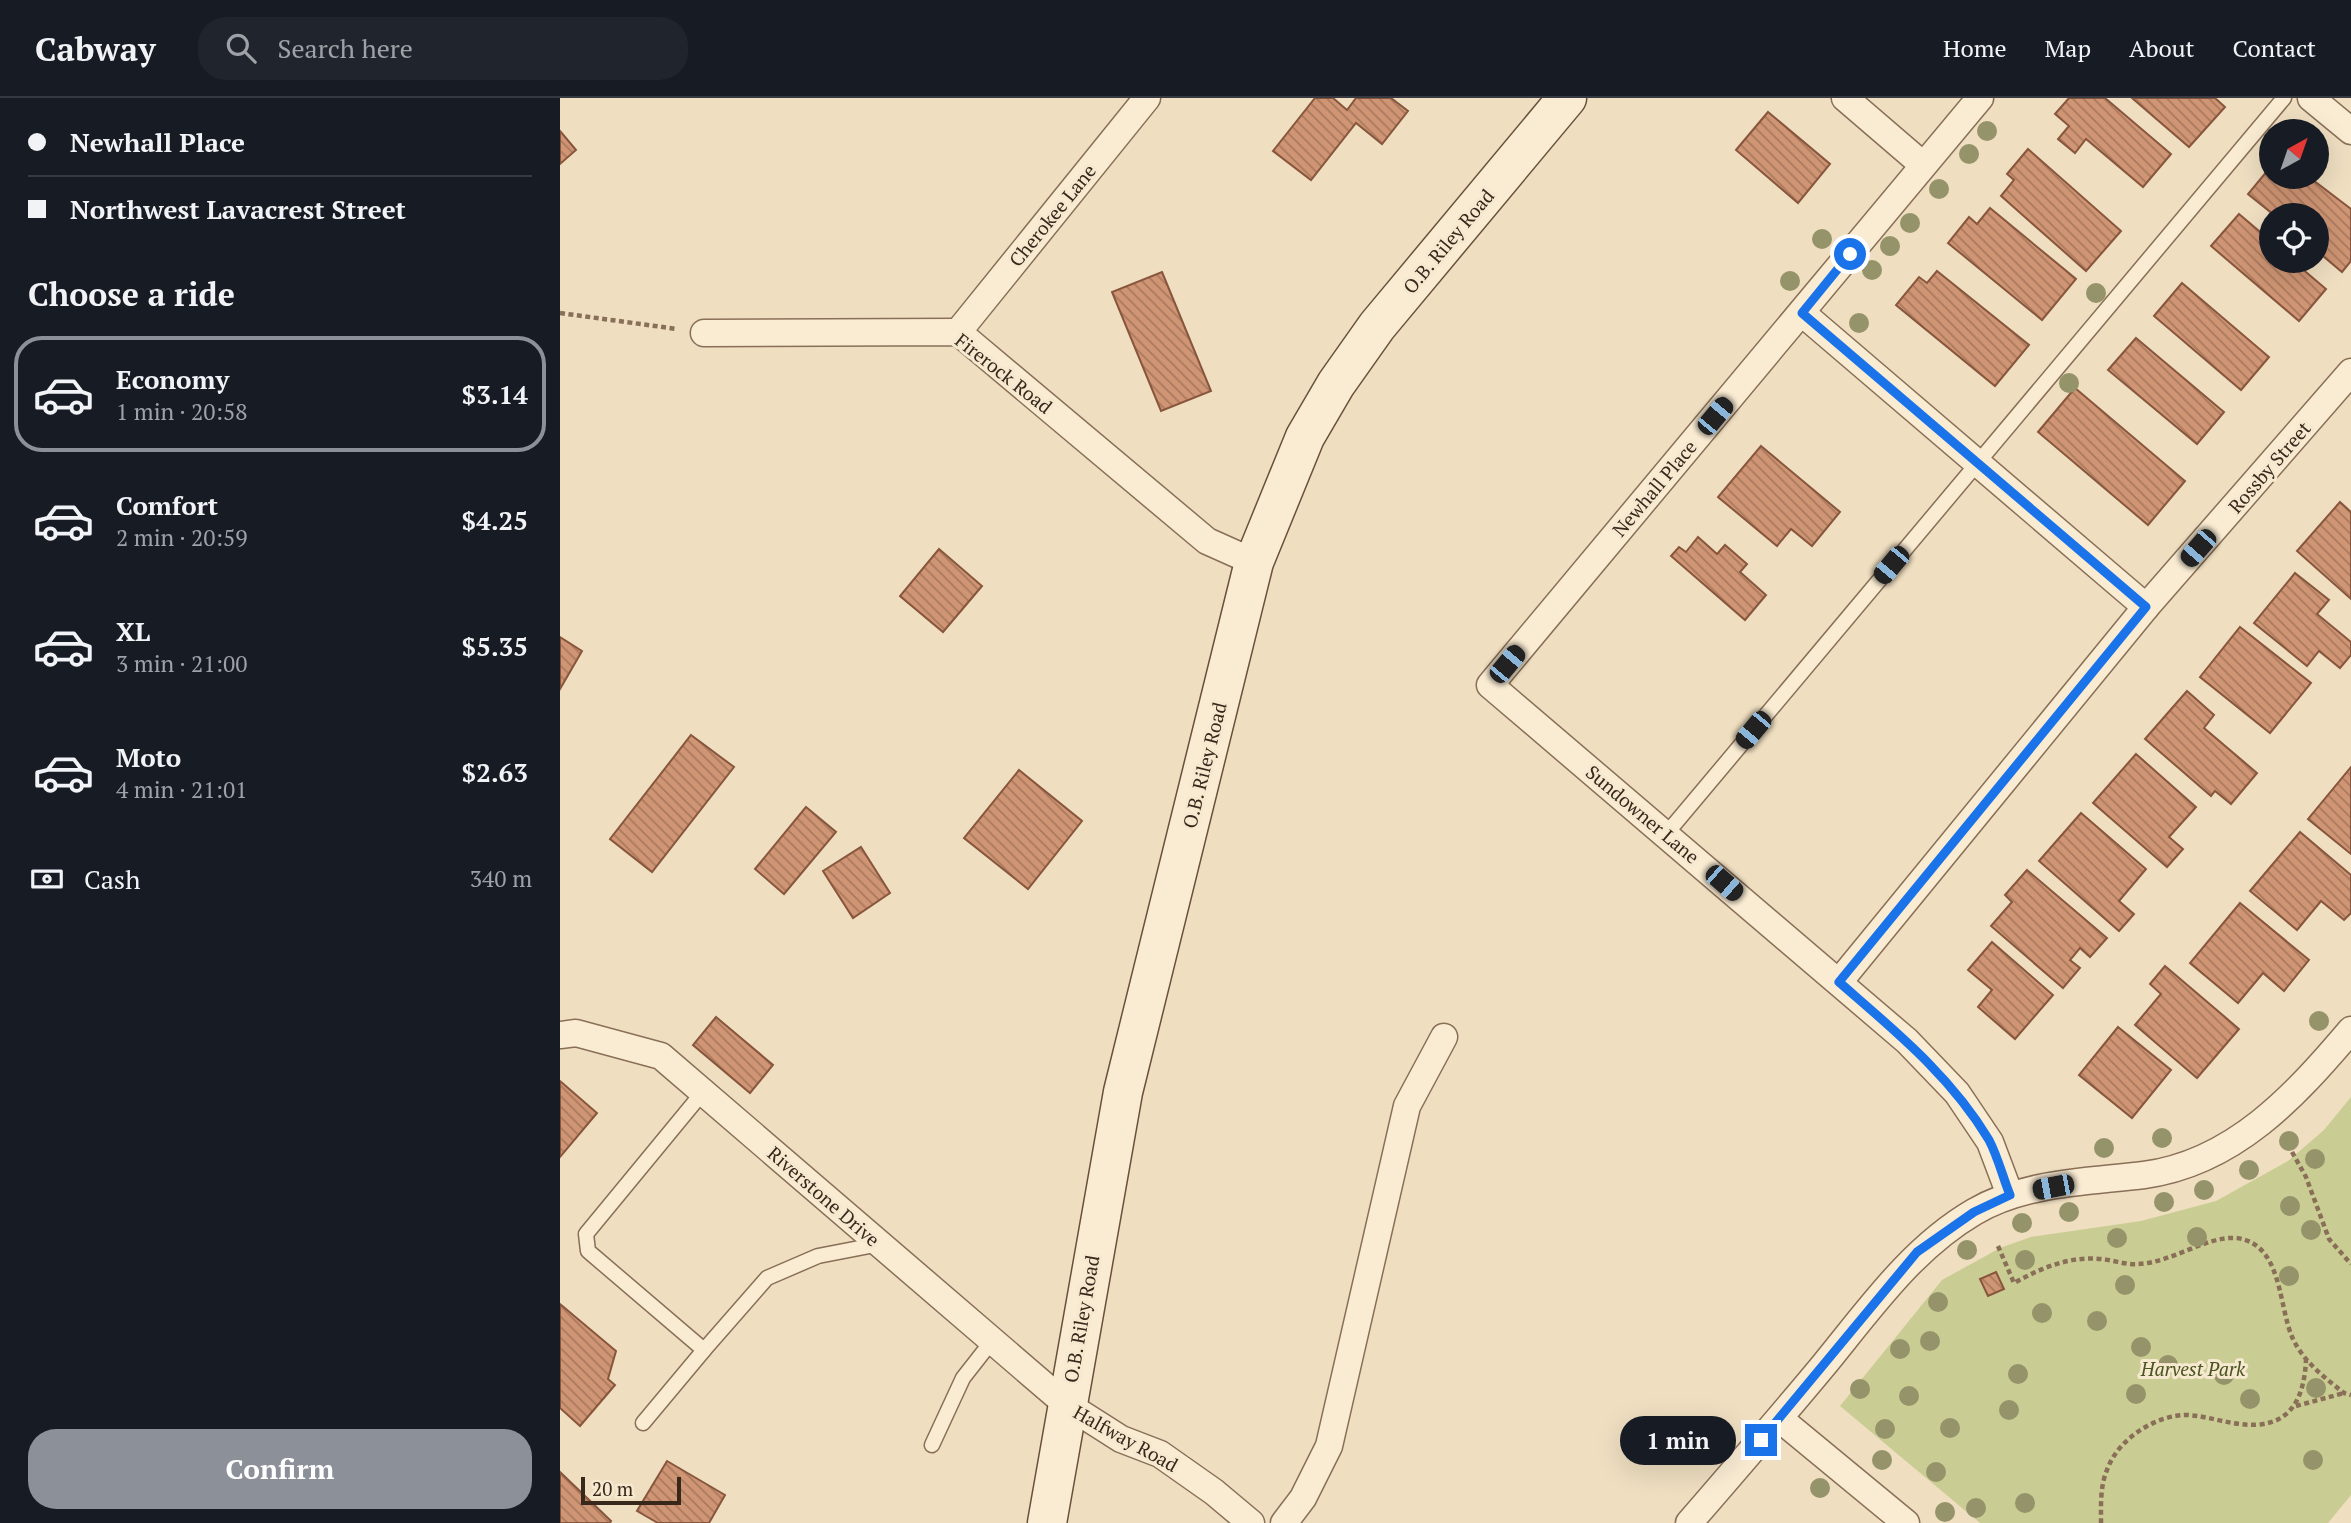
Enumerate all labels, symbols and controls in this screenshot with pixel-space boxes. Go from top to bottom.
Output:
search box [198,17,688,80]
text: Cabway [35,27,156,70]
icon: search [222,29,260,67]
text: Search here [278,31,413,65]
text: Home [1943,32,2007,64]
text: Map [2045,32,2091,64]
text: About [2129,32,2195,64]
text: Contact [2233,32,2316,64]
north arrow [2259,119,2329,189]
map controls [2259,119,2329,273]
text: Newhall Place [70,125,245,159]
street label: Cherokee Lane [1003,159,1101,271]
street label: O.B. Riley Road [1397,183,1499,298]
text: Northwest Lavacrest Street [70,192,406,226]
button: locate [2259,203,2329,273]
route start [1834,238,1866,270]
text: Choose a ride [28,273,235,315]
street label: Firerock Road [950,327,1058,419]
text: Economy [116,362,229,396]
icon: car [32,363,95,426]
text: $3.14 [462,377,528,411]
car [1694,393,1737,439]
text: 1 min · 20:58 [116,396,248,427]
street label: Rossby Street [2222,416,2316,518]
street label: Newhall Place [1606,434,1702,542]
text: Comfort [116,488,218,522]
icon: car [32,489,95,552]
text: $4.25 [462,503,528,537]
text: 2 min · 20:59 [116,522,248,553]
car [2177,525,2220,571]
car [1870,542,1913,588]
text: XL [116,614,150,648]
icon: car [32,615,95,678]
text: $5.35 [462,629,528,663]
car [1486,641,1529,687]
text: 3 min · 21:00 [116,648,248,679]
street label: O.B. Riley Road [1176,699,1232,831]
car [1732,707,1775,753]
text: Moto [116,740,181,774]
icon: car [32,741,95,804]
text: $2.63 [462,755,528,789]
street label: Sundowner Lane [1581,759,1705,869]
text: 4 min · 21:01 [116,774,248,805]
icon: cash [28,860,66,898]
car [1702,861,1747,905]
text: Cash [84,862,140,896]
text: 340 m [470,863,532,894]
street label: Riverstone Drive [763,1140,885,1252]
car [2031,1173,2076,1201]
street label: O.B. Riley Road [1057,1253,1105,1385]
park label: Harvest Park [2140,1356,2246,1381]
street label: Halfway Road [1069,1399,1183,1477]
callout: 1 min [1621,1416,1736,1464]
route end [1745,1424,1777,1456]
text: 1 min [1647,1425,1709,1456]
button: Confirm [28,1429,532,1509]
scale bar [581,1474,681,1506]
text: 20 m [592,1476,633,1501]

